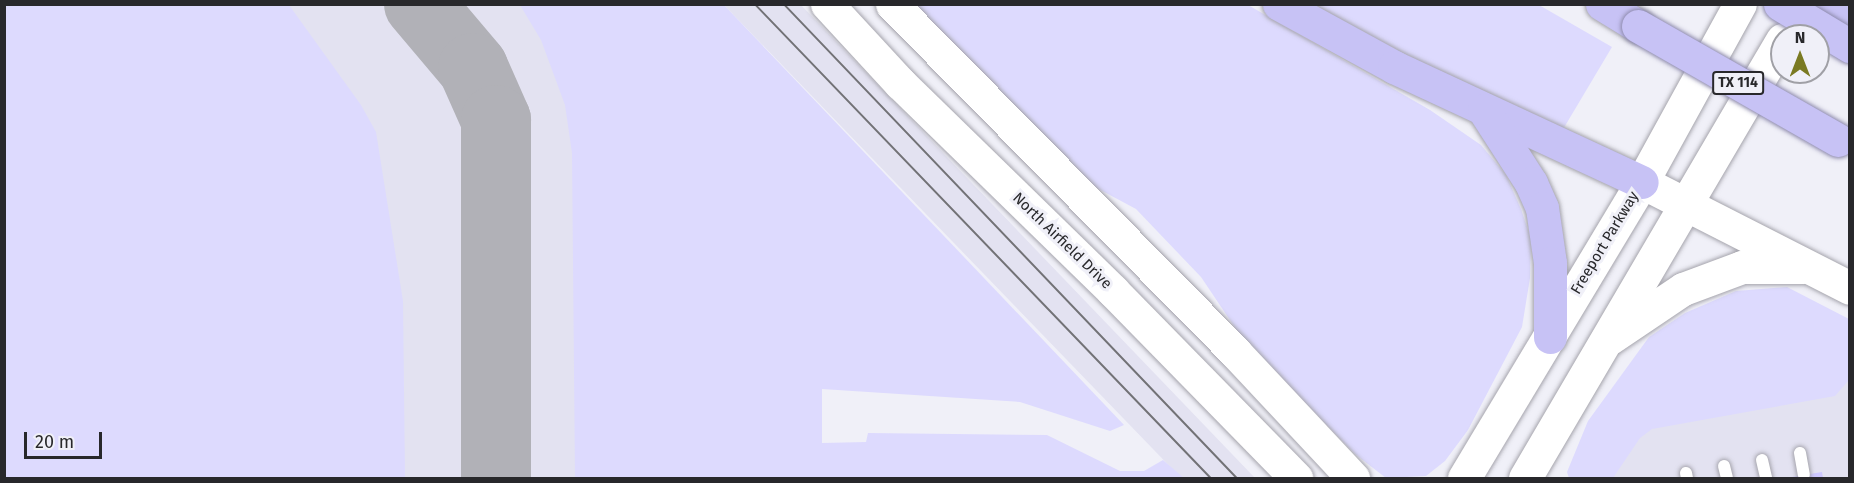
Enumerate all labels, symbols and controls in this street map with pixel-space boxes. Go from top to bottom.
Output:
north arrow [1770,24,1830,84]
text: N [1795,28,1805,47]
road number: TX 114 [1711,72,1765,94]
street label: Freeport Parkway [1567,188,1643,298]
street label: North Airfield Drive [1009,189,1115,293]
scale bar [27,420,105,458]
text: 20 m [35,431,74,453]

